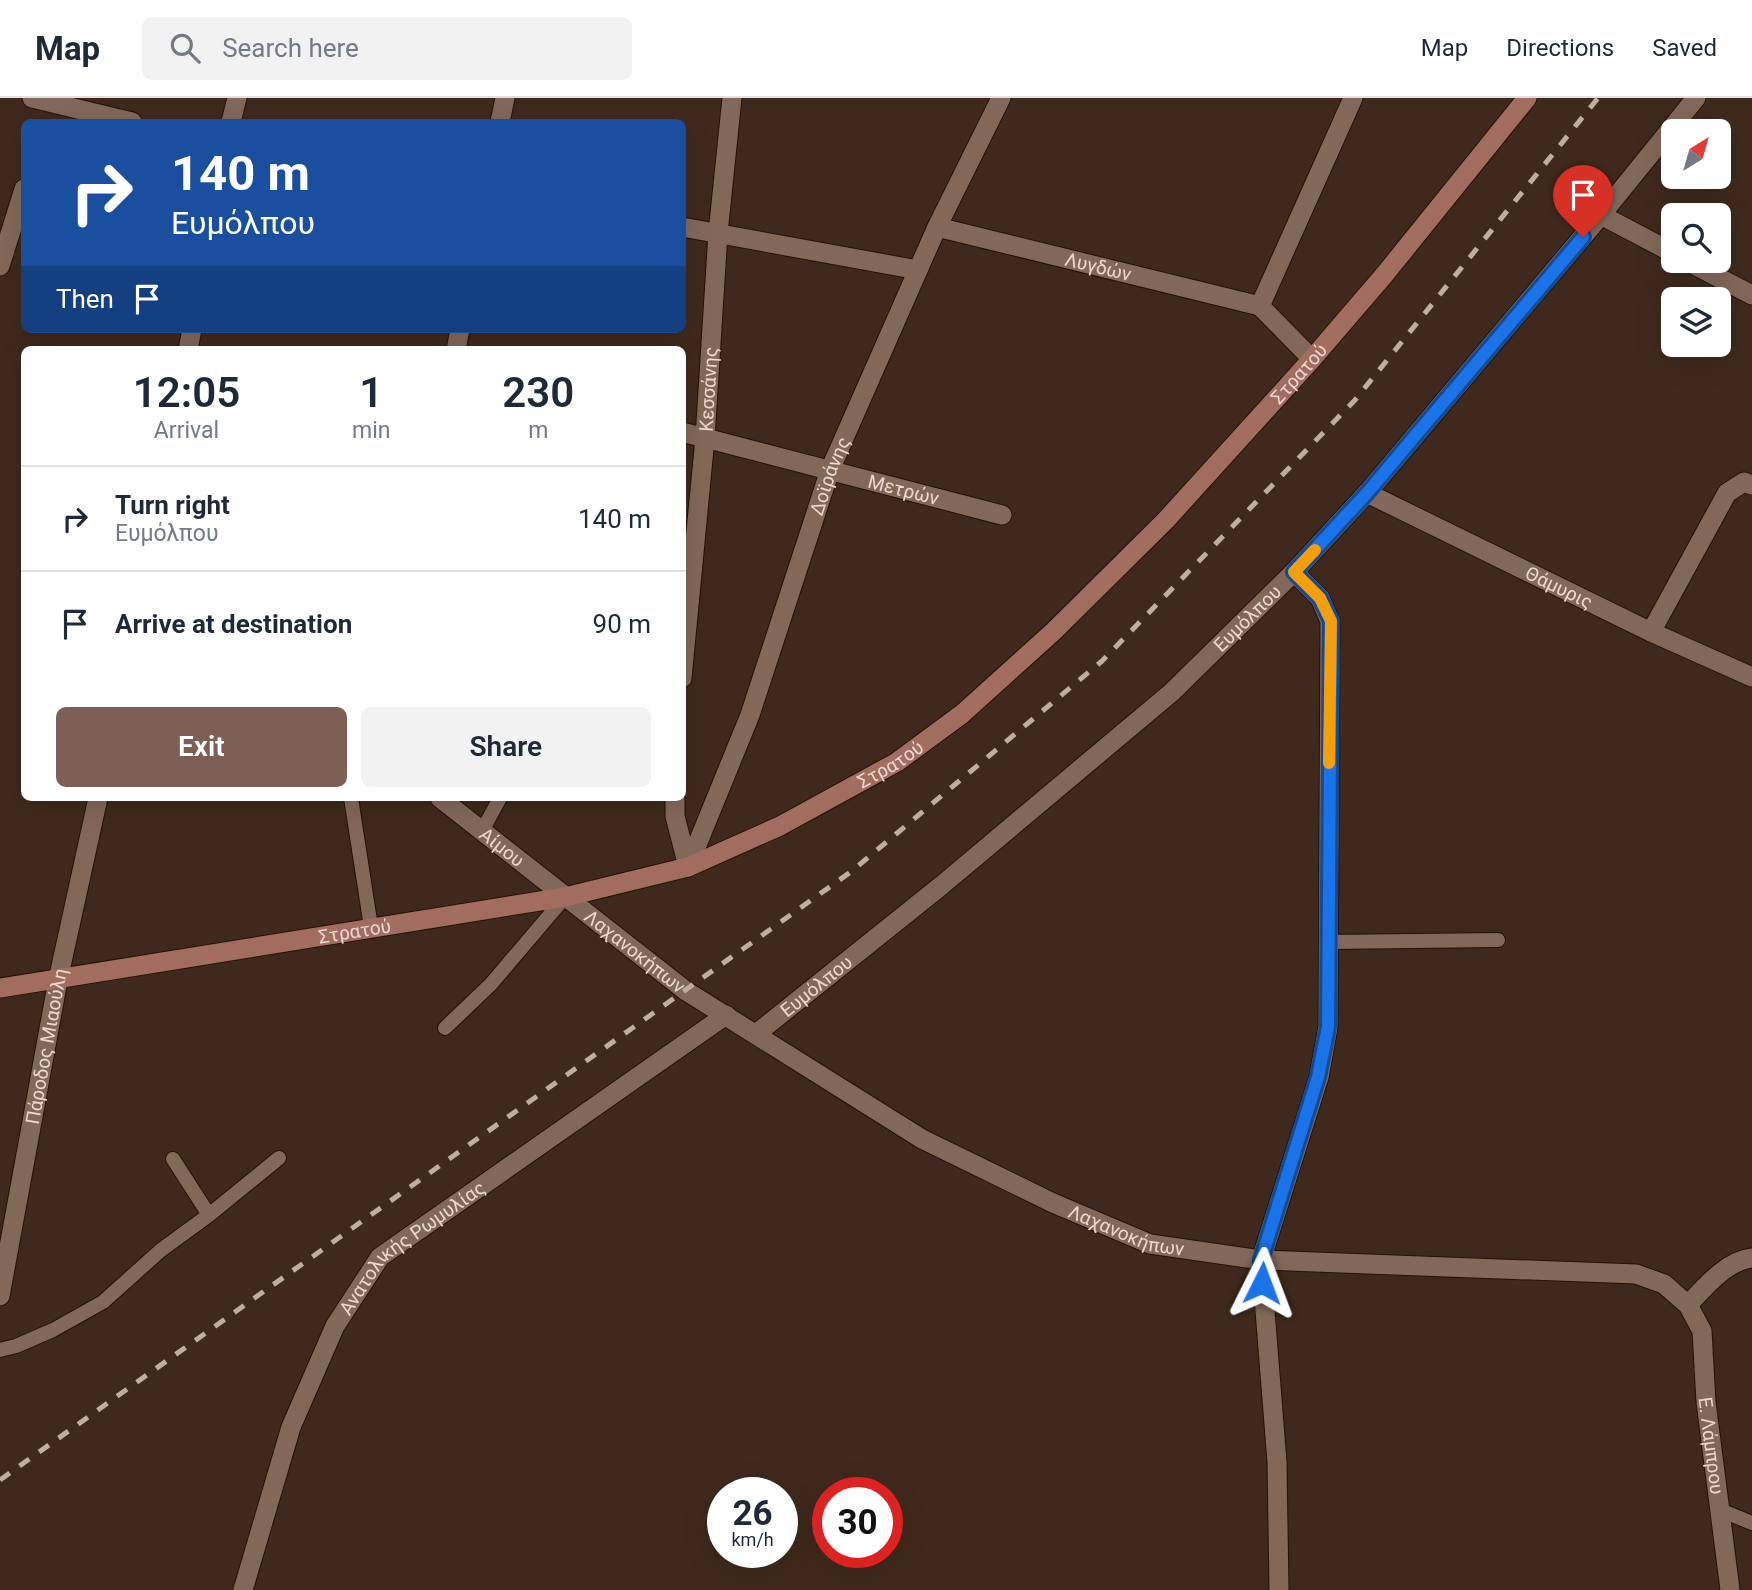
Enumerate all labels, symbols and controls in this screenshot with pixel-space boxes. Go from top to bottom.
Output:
search box [142,17,632,80]
text: Map [35,29,100,68]
icon: search [166,29,204,67]
text: Search here [222,33,359,63]
text: Map [1421,34,1468,62]
text: Directions [1506,34,1614,62]
text: Saved [1652,34,1717,62]
north arrow [1661,119,1731,189]
map controls [1661,119,1731,357]
text: 140 m [171,145,310,202]
icon: right [56,147,147,238]
pin [1553,165,1613,237]
icon: arrive [1564,176,1602,214]
button: search [1661,203,1731,273]
text: Ευμόλπου [171,204,315,242]
street label: Λυγδών [1062,248,1134,286]
icon: arrive [128,280,166,318]
text: Then [56,284,114,314]
button: layers [1661,287,1731,357]
street label: Στρατού [1266,339,1332,409]
street label: Κεσσάνης [694,346,723,432]
text: 12:05 [133,368,240,417]
text: 1 [359,368,383,417]
text: 230 [502,368,574,417]
text: Arrival [154,417,219,444]
text: min [352,417,390,444]
text: m [528,417,548,444]
street label: Δοϊράνης [805,433,855,518]
street label: Μετρών [866,470,941,510]
text: Turn right [115,490,230,520]
icon: right [56,500,94,538]
text: 140 m [578,504,651,534]
text: Ευμόλπου [115,520,219,547]
street label: Θάμυρις [1522,561,1596,614]
street label: Ευμόλπου [1209,580,1286,657]
icon: arrive [56,605,94,643]
text: Arrive at destination [115,609,352,639]
text: 90 m [593,609,651,639]
button: Exit [56,707,347,787]
button: Share [361,707,651,787]
street label: Στρατού [853,736,928,793]
street label: Αίμου [475,822,529,872]
street label: Λαχανοκήπων [580,905,690,998]
street label: Στρατού [317,914,392,949]
street label: Ευμόλπου [776,951,857,1022]
street label: Πάροδος Μιαούλη [21,966,72,1126]
street label: Ανατολικής Ρωμυλίας [335,1176,490,1319]
street label: Λαχανοκήπων [1065,1200,1186,1261]
position arrow [1225,1246,1299,1320]
street label: Ε. Λάμπρου [1693,1396,1729,1496]
speed limit sign: 30 [812,1477,903,1568]
text: 26 [732,1493,773,1534]
text: km/h [731,1529,774,1550]

